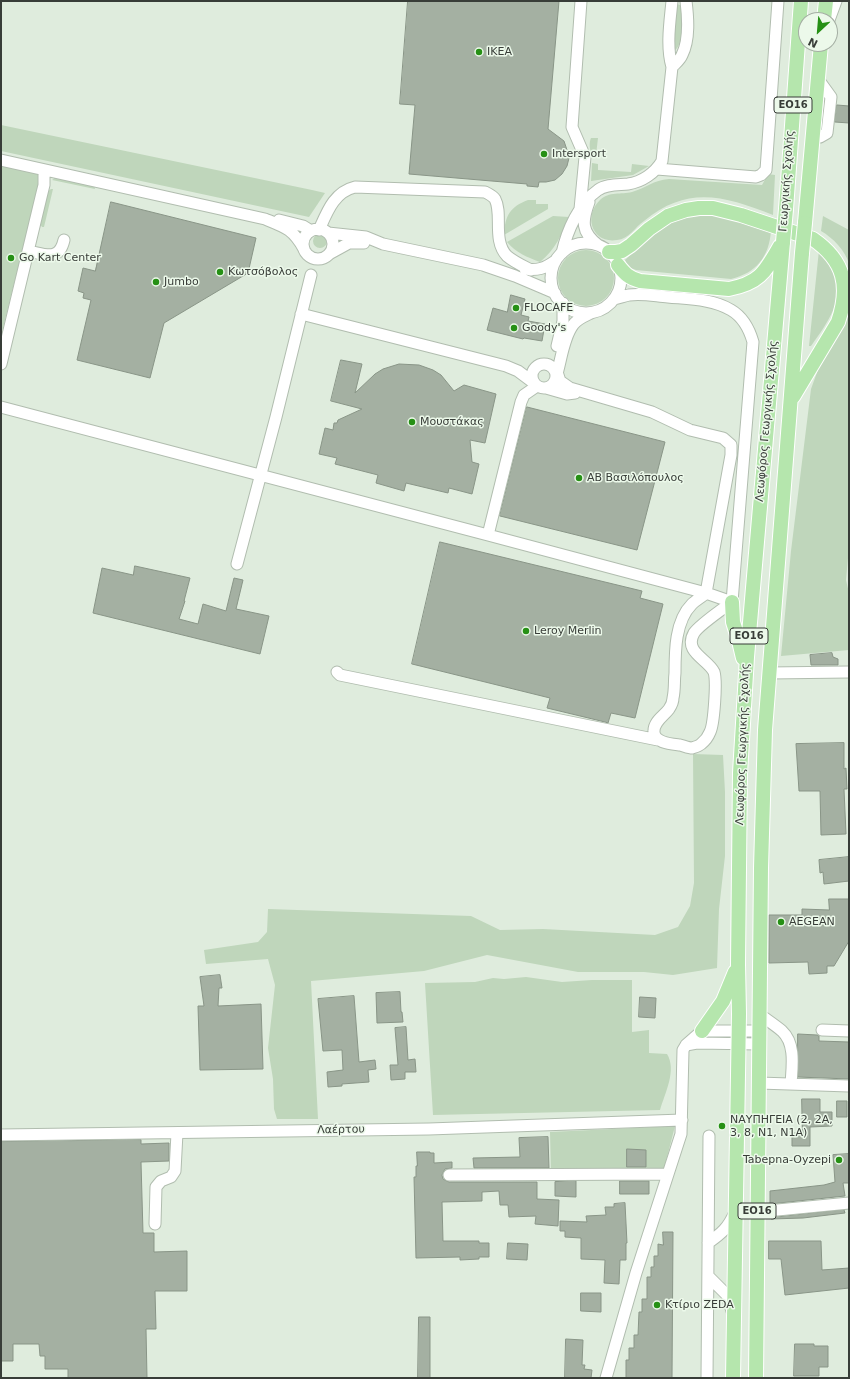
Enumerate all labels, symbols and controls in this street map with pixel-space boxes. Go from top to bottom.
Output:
north arrow [798,12,838,52]
text: N [806,34,820,50]
place label: ΙΚΕΑ [487,45,512,59]
marker: ΙΚΕΑ [474,47,484,57]
road number: ΕΟ16 [774,97,812,113]
street label: Γεωργικής Σχολής [777,130,797,232]
place label: Intersport [552,147,606,161]
marker: Intersport [539,149,549,159]
place label: Go Kart Center [19,251,101,265]
marker: Go Kart Center [6,253,16,263]
place label: Κωτσόβολος [228,265,298,279]
marker: Κωτσόβολος [215,267,225,277]
place label: Jumbo [164,275,199,289]
marker: Jumbo [151,277,161,287]
place label: FLOCAFE [524,301,573,315]
marker: FLOCAFE [511,303,521,313]
place label: Goody's [522,321,566,335]
marker: Goody's [509,323,519,333]
street label: Λεωφόρος Γεωργικής Σχολής [753,340,781,502]
place label: Μουστάκας [420,415,484,429]
marker: Μουστάκας [407,417,417,427]
place label: ΑΒ Βασιλόπουλος [587,471,684,485]
marker: ΑΒ Βασιλόπουλος [574,473,584,483]
place label: Leroy Merlin [534,624,602,638]
marker: Leroy Merlin [521,626,531,636]
road number: ΕΟ16 [730,628,768,644]
street label: Λεωφόρος Γεωργικής Σχολής [734,663,752,825]
place label: AEGEAN [789,915,835,929]
marker: AEGEAN [776,917,786,927]
place label: ΝΑΥΠΗΓΕΙΑ (2, 2Α, 3, 8, Ν1, Ν1Α) [730,1113,833,1139]
marker: ΝΑΥΠΗΓΕΙΑ (2, 2Α, 3, 8, Ν1, Ν1Α) [717,1121,727,1131]
street label: Λαέρτου [317,1123,365,1137]
place label: Tabepna-Oyzepi [743,1153,831,1167]
marker: Tabepna-Oyzepi [834,1155,844,1165]
road number: ΕΟ16 [738,1203,776,1219]
place label: Κτίριο ZEDA [665,1298,734,1312]
marker: Κτίριο ZEDA [652,1300,662,1310]

